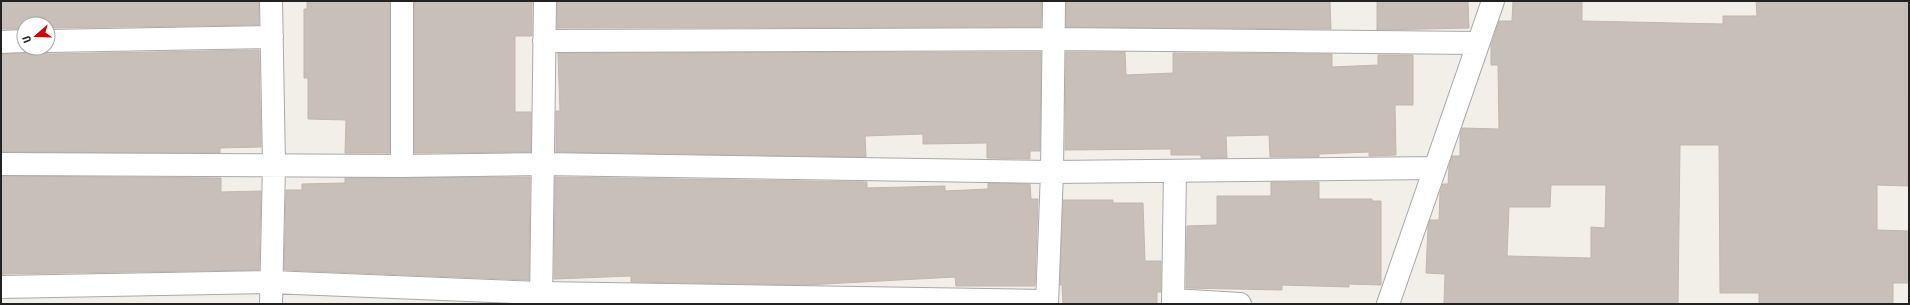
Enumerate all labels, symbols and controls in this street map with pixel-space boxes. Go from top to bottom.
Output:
north arrow [16,16,56,56]
text: U [20,34,34,44]

